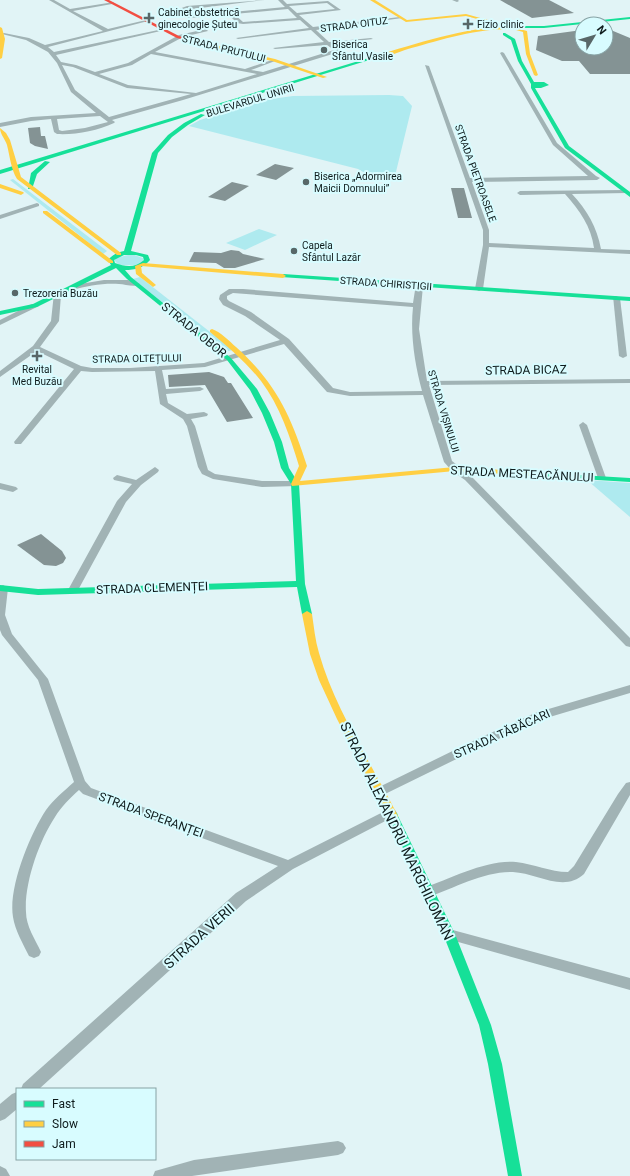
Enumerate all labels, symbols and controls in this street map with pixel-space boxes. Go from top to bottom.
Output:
place label: Cabinet obstetrică ginecologie Șuteu [158,7,239,31]
marker: Cabinet obstetrică ginecologie Șuteu [143,12,155,24]
street label: STRADA OITUZ [320,15,388,34]
north arrow [574,16,614,56]
marker: Fizio clinic [462,18,474,30]
place label: Fizio clinic [477,19,524,30]
text: N [594,23,609,37]
street label: STRADA PRUTULUI [181,33,267,64]
place label: Biserica Sfântul Vasile [332,39,393,62]
marker: Biserica Sfântul Vasile [319,45,329,55]
street label: BULEVARDUL UNIRII [205,82,295,119]
street label: STRADA PIETROASELE [453,123,498,224]
place label: Biserica „Adormirea Maicii Domnului” [314,171,402,194]
marker: Biserica „Adormirea Maicii Domnului” [301,177,311,187]
place label: Capela Sfântul Lazăr [302,240,361,263]
marker: Capela Sfântul Lazăr [289,246,299,256]
street label: STRADA CHIRISTIGII [340,275,432,292]
marker: Trezoreria Buzău [10,288,20,298]
place label: Trezoreria Buzău [23,288,98,299]
street label: STRADA OBOR [159,300,230,361]
marker: Revital Med Buzău [31,350,43,362]
street label: STRADA OLTEȚULUI [92,352,182,366]
street label: STRADA BICAZ [485,362,567,378]
place label: Revital Med Buzău [12,364,62,387]
street label: STRADA VIȘINULUI [425,369,461,454]
street label: STRADA MESTEACĂNULUI [450,462,594,485]
street label: STRADA CLEMENȚEI [96,579,208,598]
street label: STRADA TĂBĂCARI [451,706,552,762]
street label: STRADA ALEXANDRU MARGHILOMAN [337,719,457,943]
street label: STRADA SPERANȚEI [96,790,205,841]
street label: STRADA VERII [161,900,237,972]
legend [16,1088,156,1160]
text: Fast [52,1097,75,1111]
text: Slow [52,1117,78,1131]
text: Jam [52,1137,76,1151]

